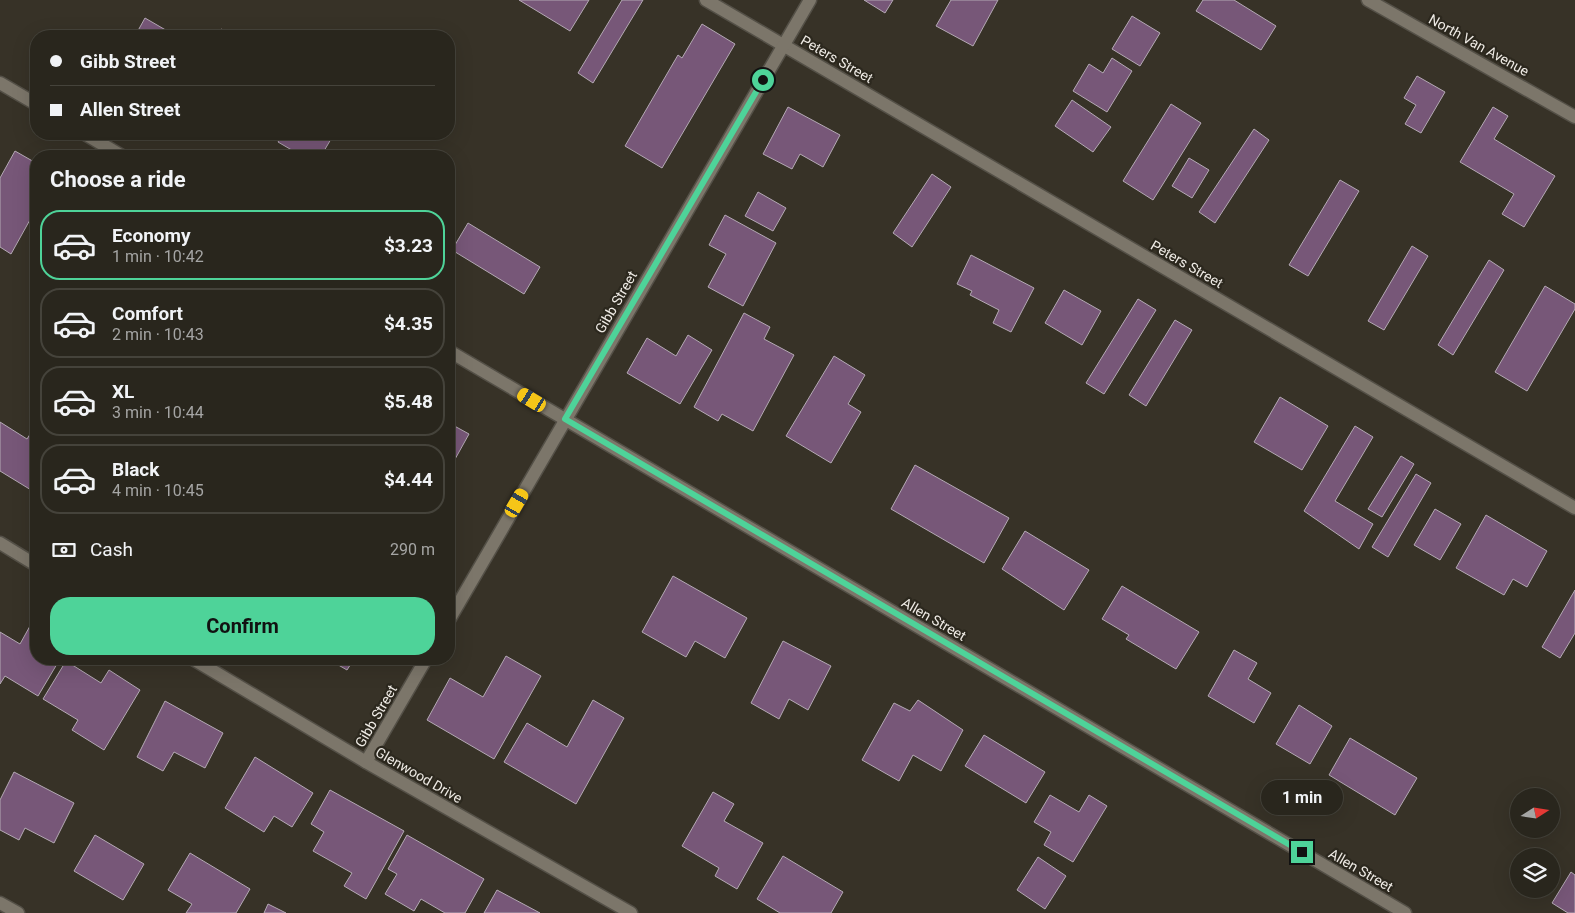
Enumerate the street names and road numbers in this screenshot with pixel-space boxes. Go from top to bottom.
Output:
street label: North Van Avenue [1426,11,1532,79]
street label: Peters Street [798,32,876,86]
street label: Peters Street [1148,237,1226,291]
street label: Gibb Street [592,268,640,336]
street label: Allen Street [899,594,969,644]
street label: Gibb Street [352,682,400,750]
street label: Glenwood Drive [373,744,465,806]
street label: Allen Street [1326,845,1396,895]

